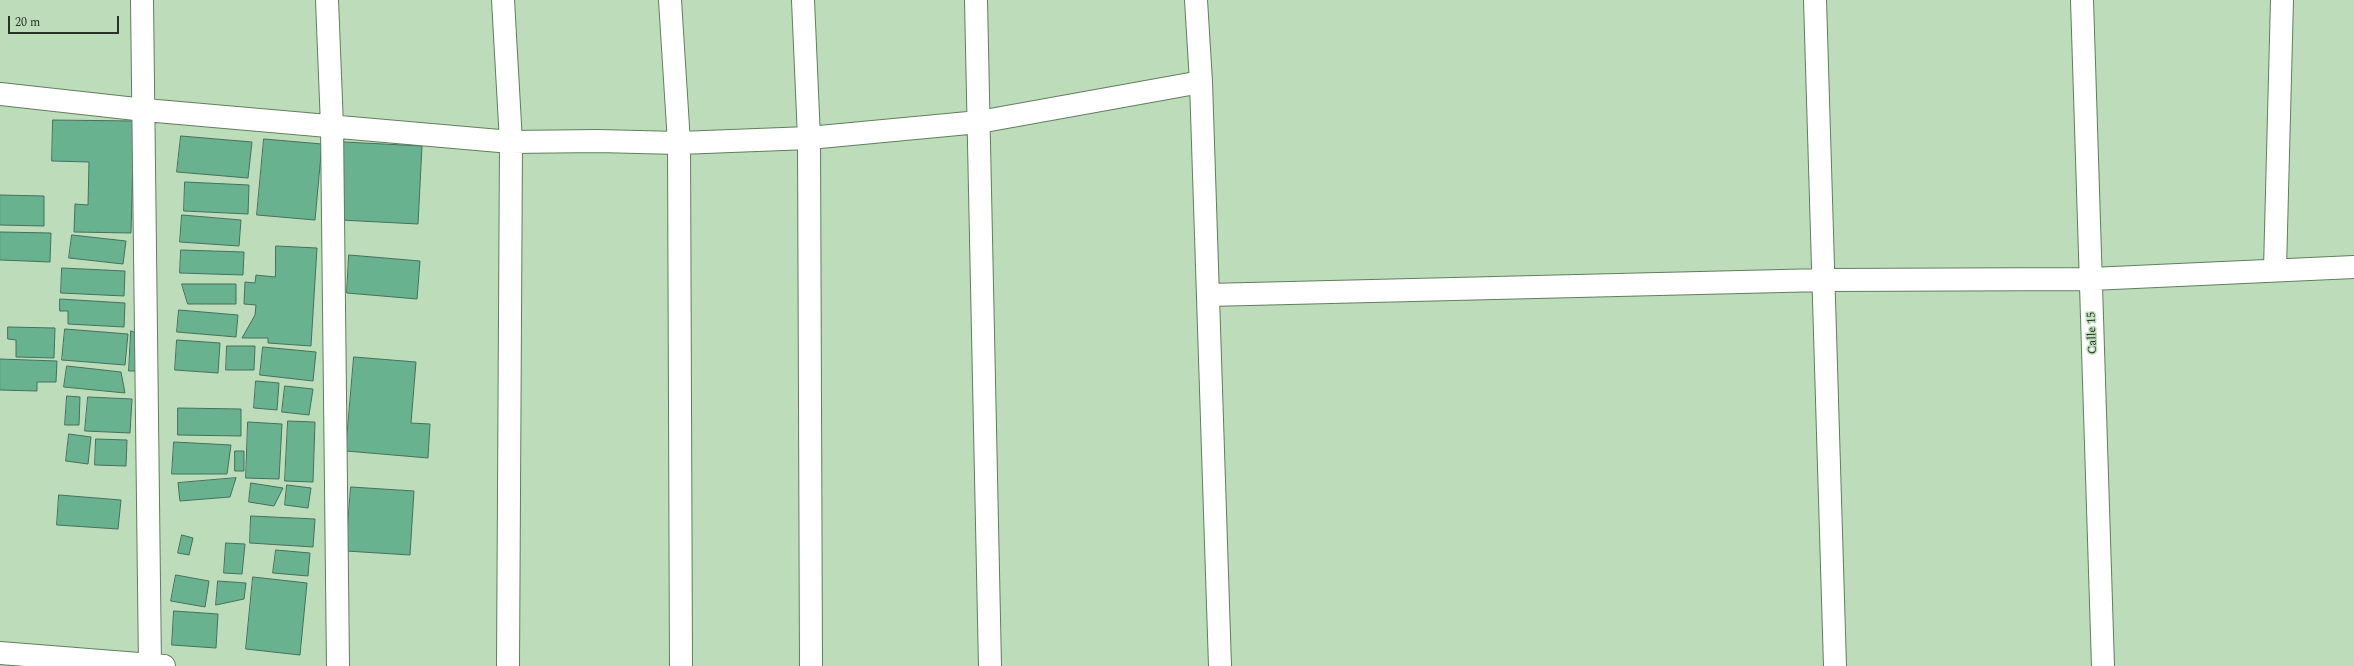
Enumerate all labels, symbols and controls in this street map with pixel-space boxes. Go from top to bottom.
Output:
scale bar [10,8,121,34]
text: 20 m [15,13,40,32]
street label: Calle 15 [2085,312,2101,354]

